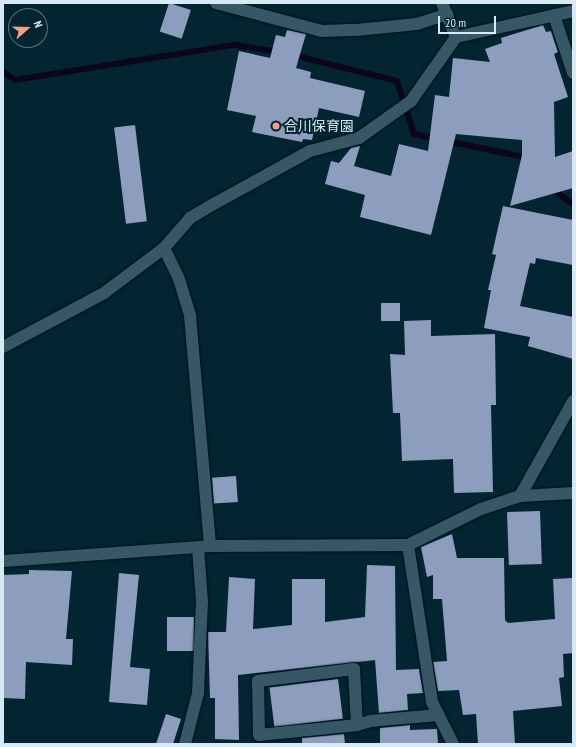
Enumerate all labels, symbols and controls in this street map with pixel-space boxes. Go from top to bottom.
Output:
north arrow [8,8,48,48]
scale bar [440,8,498,34]
text: 20 m [445,15,466,30]
text: N [31,19,46,29]
place label: 合川保育園 [284,118,354,134]
marker: 合川保育園 [271,121,281,131]

